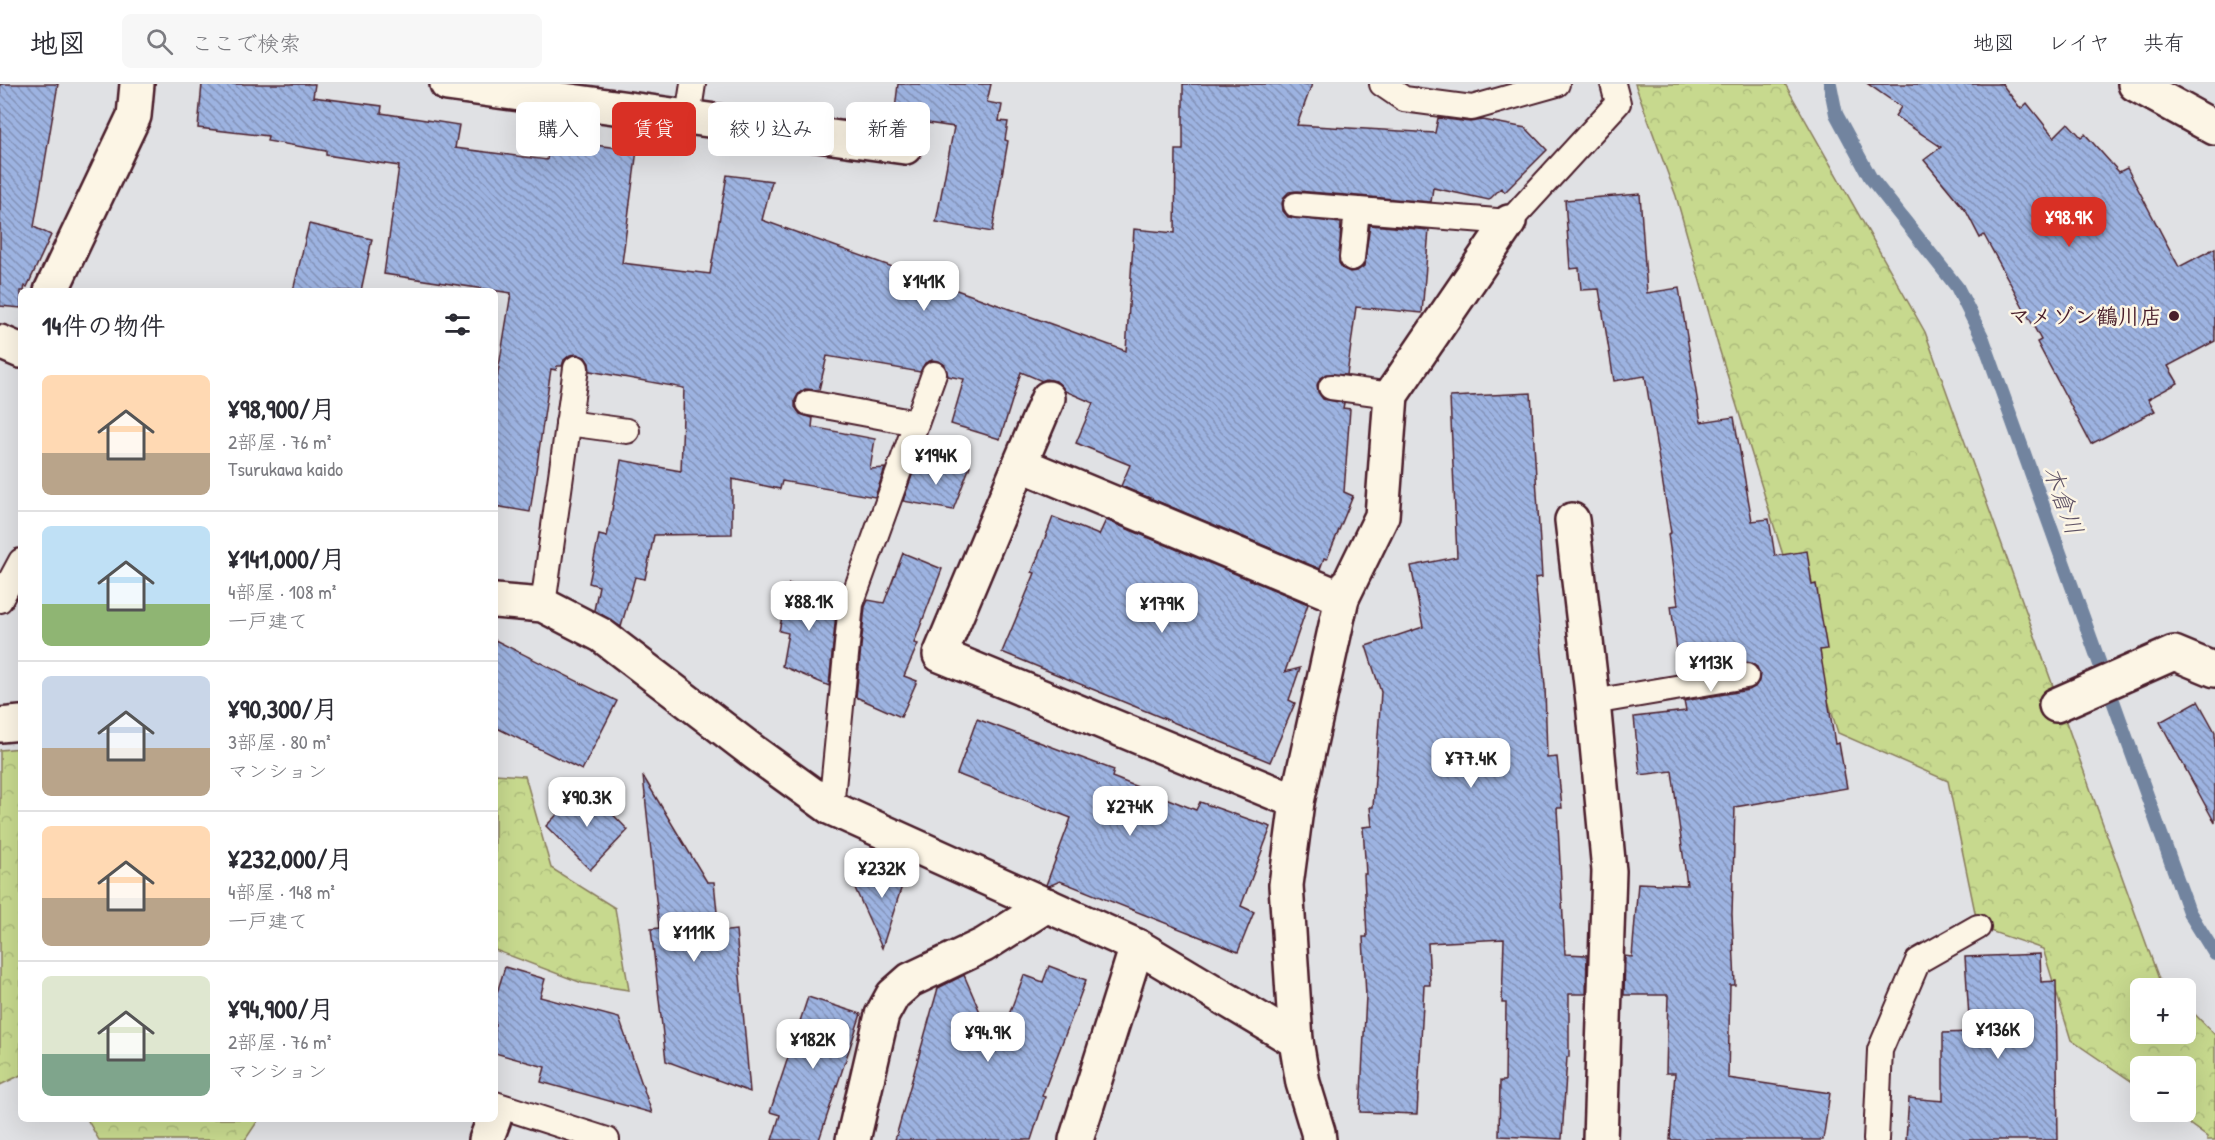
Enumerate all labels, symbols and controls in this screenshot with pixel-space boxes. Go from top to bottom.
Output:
search box [122,14,542,68]
text: 地図 [30,24,86,62]
icon: search [143,25,176,58]
text: ここで検索 [191,28,301,58]
text: 地図 [1973,28,2015,57]
text: レイヤ [2048,28,2110,57]
text: 共有 [2143,28,2185,57]
chip: 購入 [516,102,600,156]
chip: 賃貸 [612,102,696,156]
chip: 絞り込み [708,102,834,156]
chip: 新着 [846,102,930,156]
pin: ¥98.9K [2020,197,2118,248]
text: ¥98.9K [2045,203,2093,230]
pin: ¥141K [882,261,966,312]
text: ¥141K [903,267,945,294]
place label: マメゾン鶴川店 [2008,301,2162,331]
text: 14件の物件 [42,308,165,343]
icon: filters [441,308,474,341]
marker: マメゾン鶴川店 [2167,309,2181,323]
text: ¥98,900/月 [228,391,336,426]
icon: home [90,399,162,471]
text: 2部屋 · 76 m² [228,428,331,455]
pin: ¥194K [894,435,978,486]
text: ¥194K [915,441,957,468]
text: Tsurukawa kaido [228,455,343,482]
water label: 木倉川 [2037,461,2091,539]
text: ¥141,000/月 [228,541,346,576]
icon: home [90,550,162,622]
text: 4部屋 · 108 m² [228,578,336,605]
pin: ¥88.1K [760,581,858,632]
pin: ¥179K [1120,583,1204,634]
text: ¥88.1K [785,587,833,614]
text: ¥179K [1140,589,1184,616]
text: 一戸建て [228,607,308,634]
pin: ¥113K [1669,642,1753,693]
text: ¥113K [1689,648,1733,675]
text: ¥90,300/月 [228,691,338,726]
icon: home [90,700,162,772]
text: 3部屋 · 80 m² [228,728,331,755]
pin: ¥77.4K [1422,738,1520,789]
text: ¥77.4K [1445,744,1497,771]
text: マンション [228,757,327,784]
pin: ¥90.3K [538,777,636,828]
text: ¥90.3K [562,783,612,810]
pin: ¥274K [1088,786,1172,837]
text: ¥274K [1107,792,1153,819]
text: ¥232,000/月 [228,841,353,876]
pin: ¥232K [840,848,924,899]
icon: home [90,850,162,922]
text: ¥232K [858,854,906,881]
text: 4部屋 · 148 m² [228,878,335,905]
text: 一戸建て [228,907,308,934]
pin: ¥111K [652,912,736,963]
text: ¥111K [673,918,715,945]
map controls [2130,978,2196,1122]
button: + [2130,978,2196,1044]
text: ¥94,900/月 [228,991,334,1026]
icon: home [90,1000,162,1072]
pin: ¥136K [1956,1009,2040,1060]
pin: ¥94.9K [939,1012,1037,1063]
text: ¥136K [1976,1015,2020,1042]
text: ¥94.9K [965,1018,1011,1045]
pin: ¥182K [771,1019,855,1070]
text: ¥182K [790,1025,836,1052]
text: 2部屋 · 76 m² [228,1028,331,1055]
button: − [2130,1056,2196,1122]
text: マンション [228,1057,327,1084]

